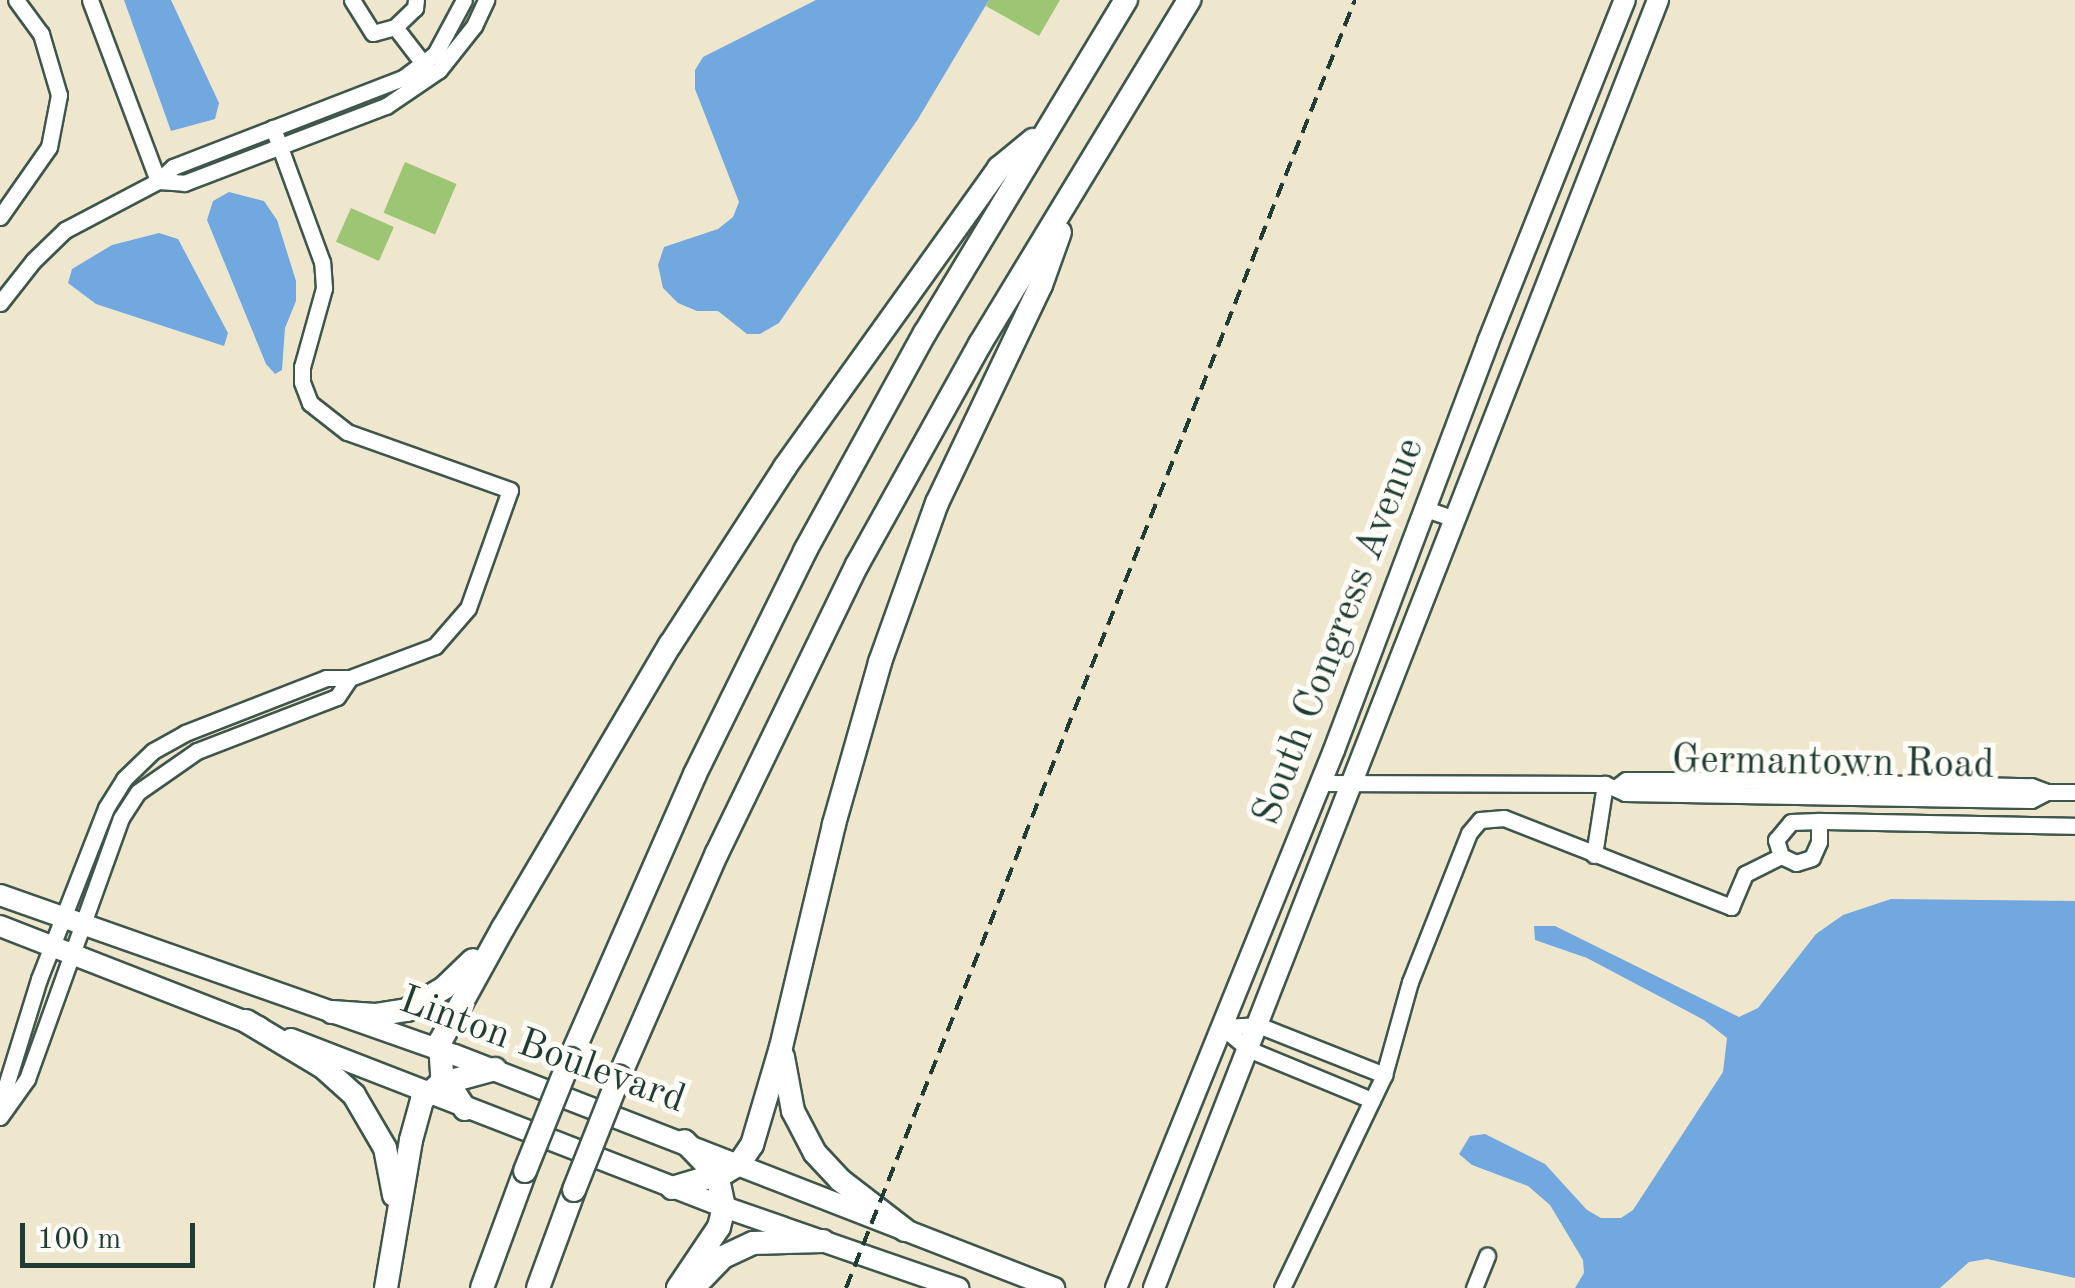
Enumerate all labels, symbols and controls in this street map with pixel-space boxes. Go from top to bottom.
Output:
street label: South Congress Avenue [1244,432,1436,832]
street label: Germantown Road [1671,737,1995,791]
street label: Linton Boulevard [392,977,692,1125]
scale bar [25,1203,200,1265]
text: 100 m [37,1225,121,1255]

